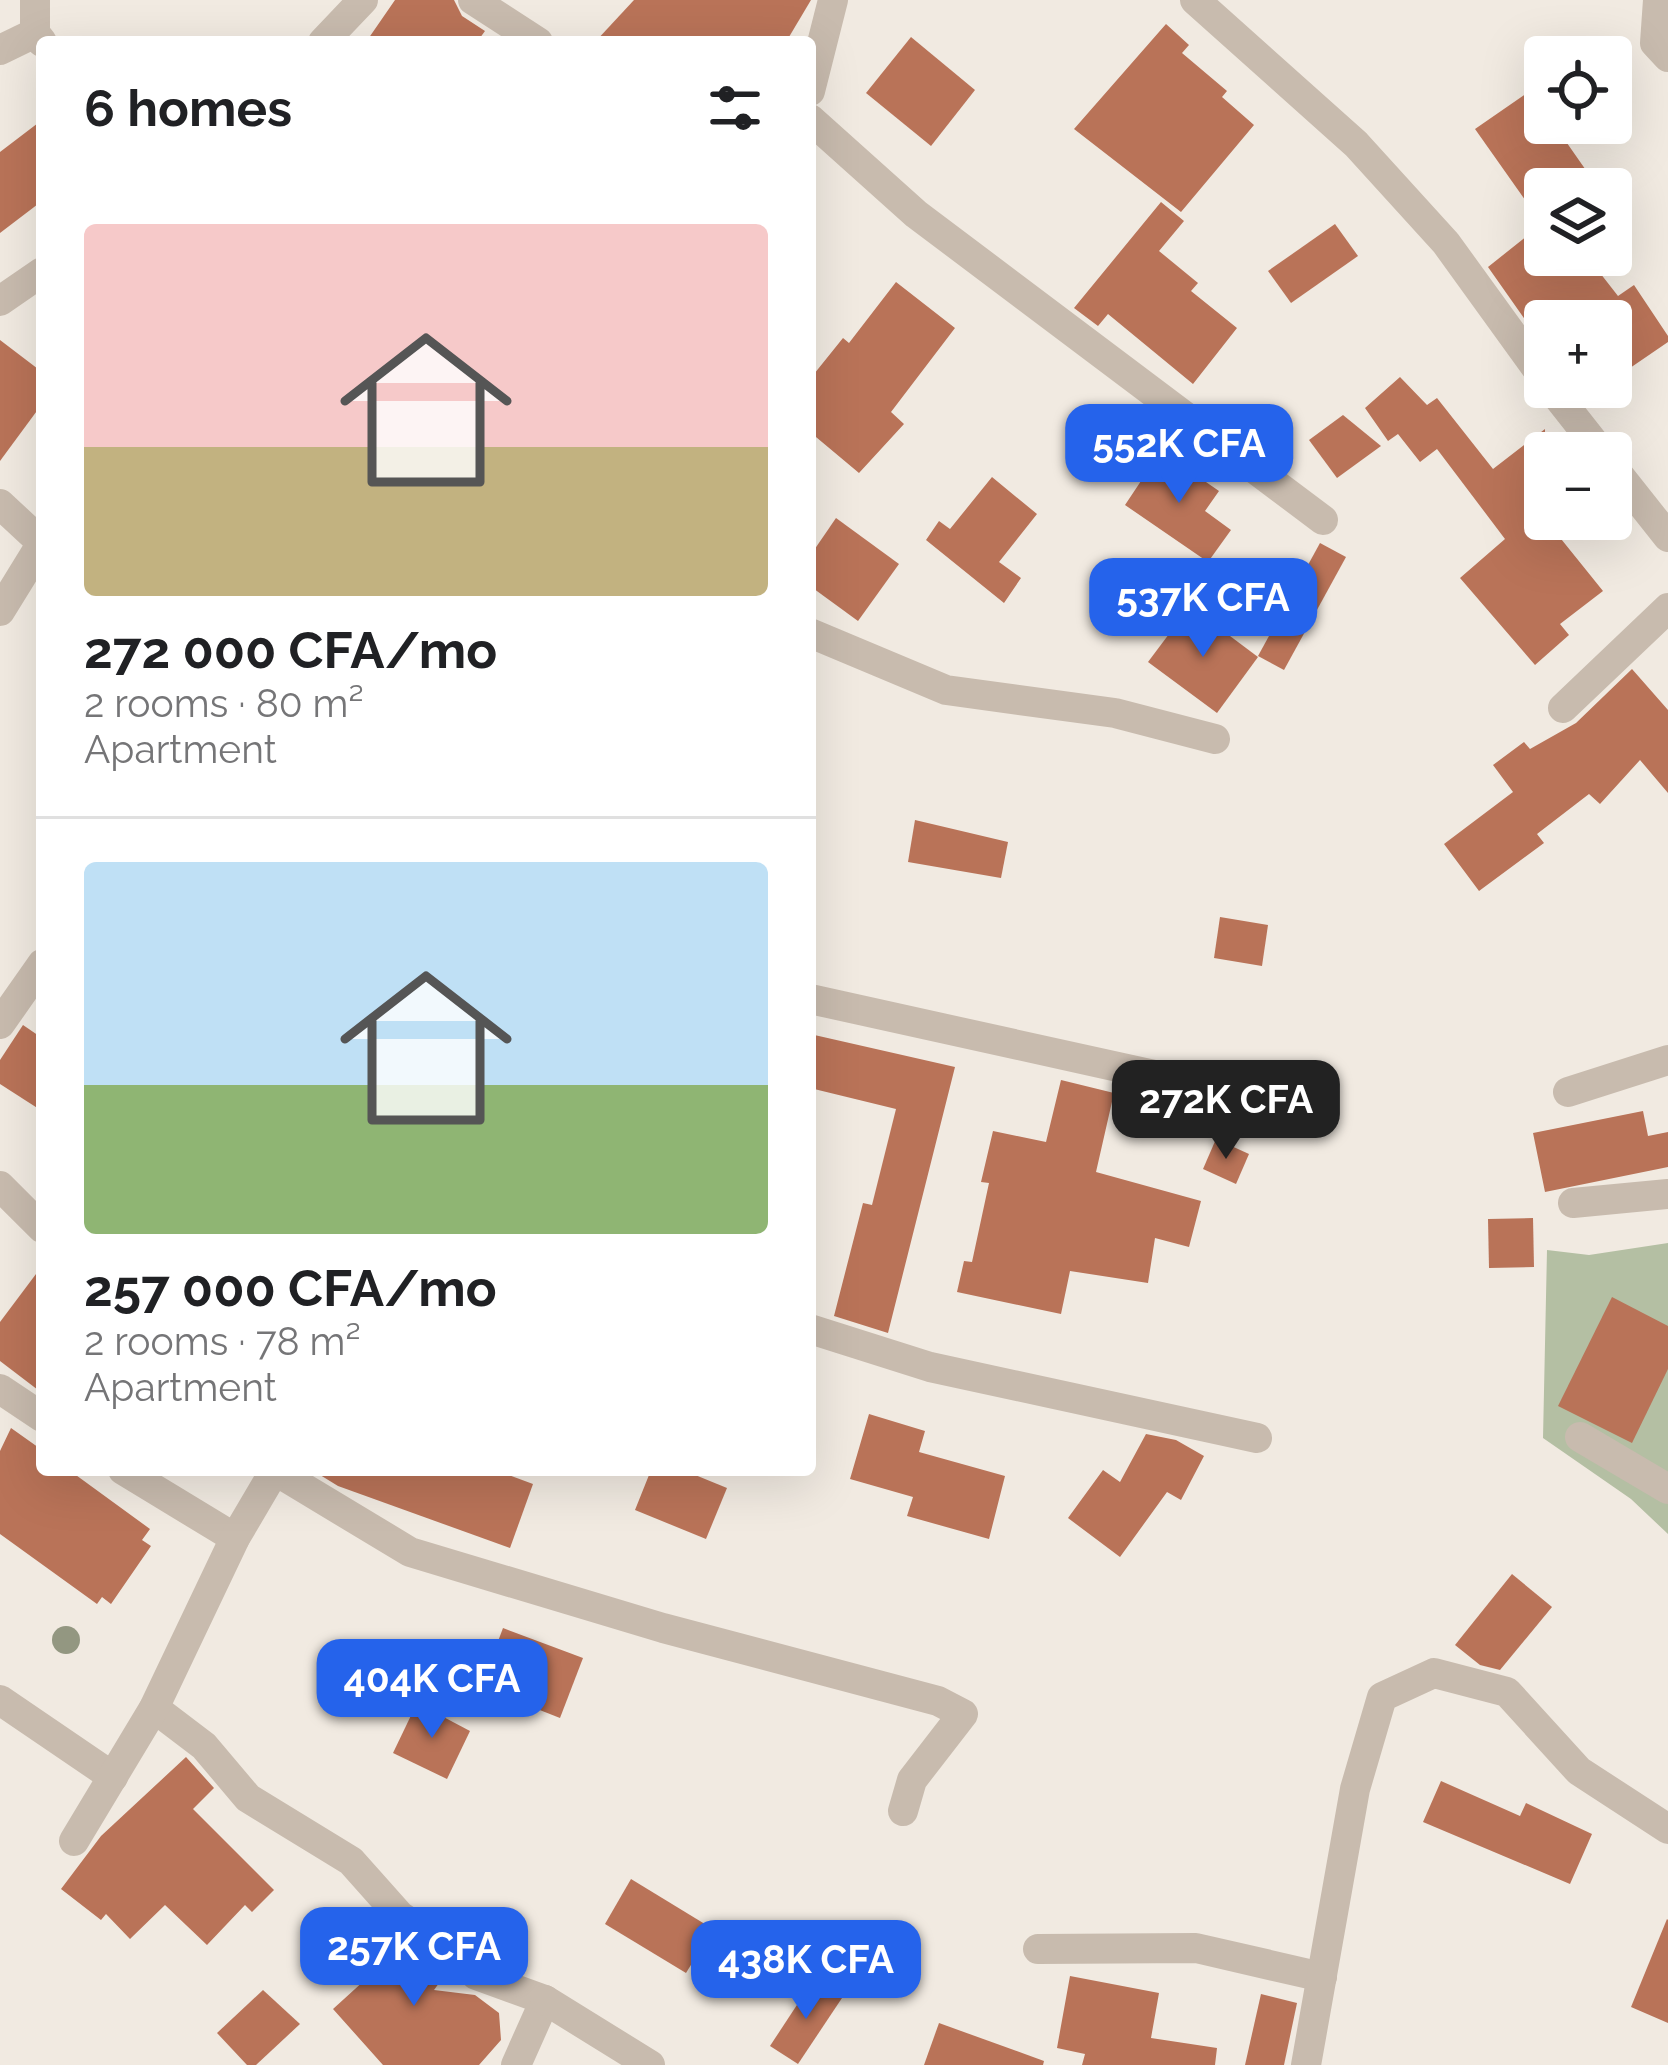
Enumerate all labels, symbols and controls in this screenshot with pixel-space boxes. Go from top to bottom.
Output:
map controls [1524,36,1632,540]
button: locate [1524,36,1632,144]
icon: filters [702,75,768,141]
text: 6 homes [84,78,292,138]
button: layers [1524,168,1632,276]
button: + [1524,300,1632,408]
icon: home [318,302,534,518]
pin: 552K CFA [1055,404,1303,506]
text: 552K CFA [1092,420,1266,466]
button: − [1524,432,1632,540]
pin: 537K CFA [1079,558,1327,660]
text: 537K CFA [1116,574,1290,620]
text: 272 000 CFA/mo [84,620,497,680]
text: 2 rooms · 80 m² [84,680,364,726]
text: Apartment [84,726,277,772]
icon: home [318,940,534,1156]
pin: 272K CFA [1102,1060,1350,1162]
text: 272K CFA [1139,1076,1313,1122]
text: 257 000 CFA/mo [84,1258,497,1318]
text: 2 rooms · 78 m² [84,1318,361,1364]
text: Apartment [84,1364,277,1410]
pin: 404K CFA [308,1639,556,1741]
text: 404K CFA [344,1655,520,1701]
pin: 257K CFA [290,1907,538,2009]
pin: 438K CFA [682,1920,930,2022]
text: 257K CFA [327,1923,501,1969]
text: 438K CFA [718,1936,894,1982]

